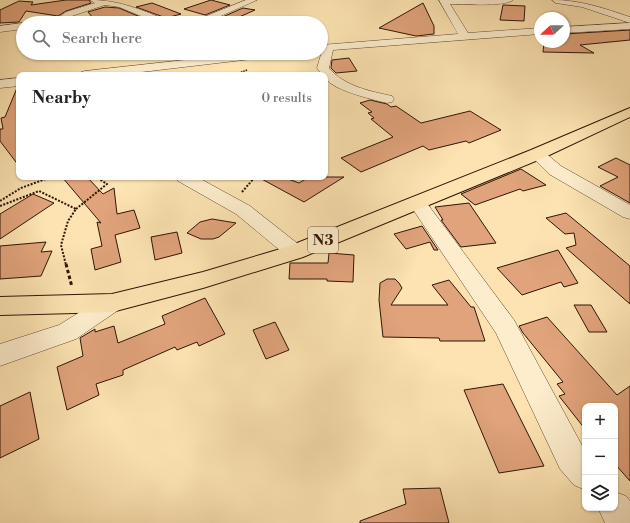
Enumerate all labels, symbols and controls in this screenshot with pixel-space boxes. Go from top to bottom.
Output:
north arrow [534,12,570,48]
search box [16,16,328,60]
icon: search [30,27,52,49]
text: Search here [62,29,142,48]
text: Nearby [32,87,91,109]
text: 0 results [261,90,312,106]
road number: N3 [308,227,338,253]
map controls [582,403,618,511]
button: + [582,403,618,439]
button: − [582,439,618,475]
button: layers [582,475,618,511]

